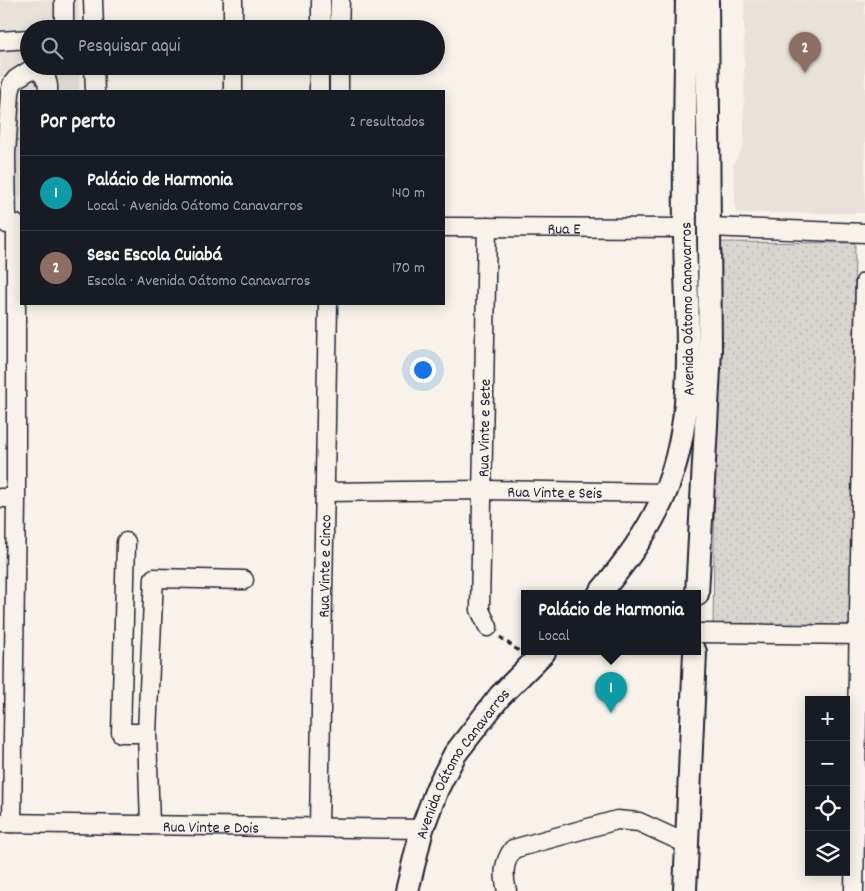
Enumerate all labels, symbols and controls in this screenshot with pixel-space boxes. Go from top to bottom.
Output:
search box [20,20,445,75]
pin: 2 [789,32,821,73]
icon: search [38,34,66,62]
text: Pesquisar aqui [78,34,180,61]
text: Por perto [40,108,115,138]
text: 2 resultados [349,111,425,134]
text: Palácio de Harmonia [87,168,232,195]
text: 1 [54,182,58,205]
text: 140 m [391,182,425,205]
text: Local · Avenida Oátomo Canavarros [87,195,303,218]
street label: Rua E [547,218,581,242]
street label: Avenida Oátomo Canavarros [675,222,702,396]
text: Sesc Escola Cuiabá [87,243,222,270]
text: 2 [53,257,60,280]
text: 170 m [392,257,425,280]
text: Escola · Avenida Oátomo Canavarros [87,270,310,293]
your location [410,357,436,383]
street label: Rua Vinte e Sete [473,379,498,477]
street label: Rua Vinte e Seis [507,481,603,506]
street label: Rua Vinte e Cinco [314,514,338,618]
popup [521,590,701,655]
text: Palácio de Harmonia [538,598,684,625]
text: Local [538,625,570,648]
pin: 1 [595,672,627,713]
street label: Avenida Oátomo Canavarros [411,683,516,842]
map controls [805,696,850,876]
button: + [805,696,850,741]
button: − [805,741,850,786]
button: locate [805,786,850,831]
street label: Rua Vinte e Dois [163,816,260,841]
button: layers [805,831,850,876]

